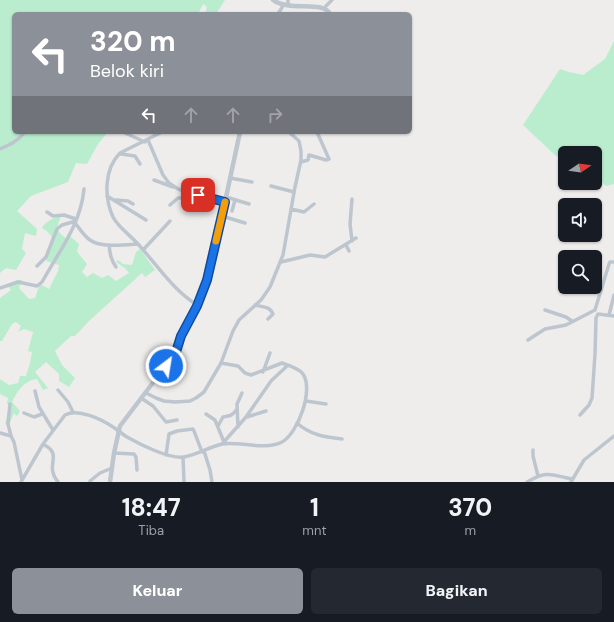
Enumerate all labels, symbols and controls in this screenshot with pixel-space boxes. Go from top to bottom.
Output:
text: 320 m [90,23,176,60]
icon: left [24,28,76,80]
text: Belok kiri [90,59,164,83]
icon: left [138,104,160,126]
icon: ahead [180,104,202,126]
icon: ahead [222,104,244,126]
icon: right [264,104,286,126]
north arrow [558,146,602,190]
map controls [558,146,602,294]
pin [181,178,215,212]
icon: arrive [187,184,209,206]
button: sound [558,198,602,242]
button: search [558,250,602,294]
position arrow [145,345,187,387]
text: 18:47 [122,492,181,523]
text: 1 [310,492,319,523]
text: 370 [448,492,492,523]
text: Tiba [138,522,164,539]
text: mnt [302,522,327,539]
text: m [464,522,476,539]
button: Keluar [12,568,303,614]
button: Bagikan [311,568,602,614]

